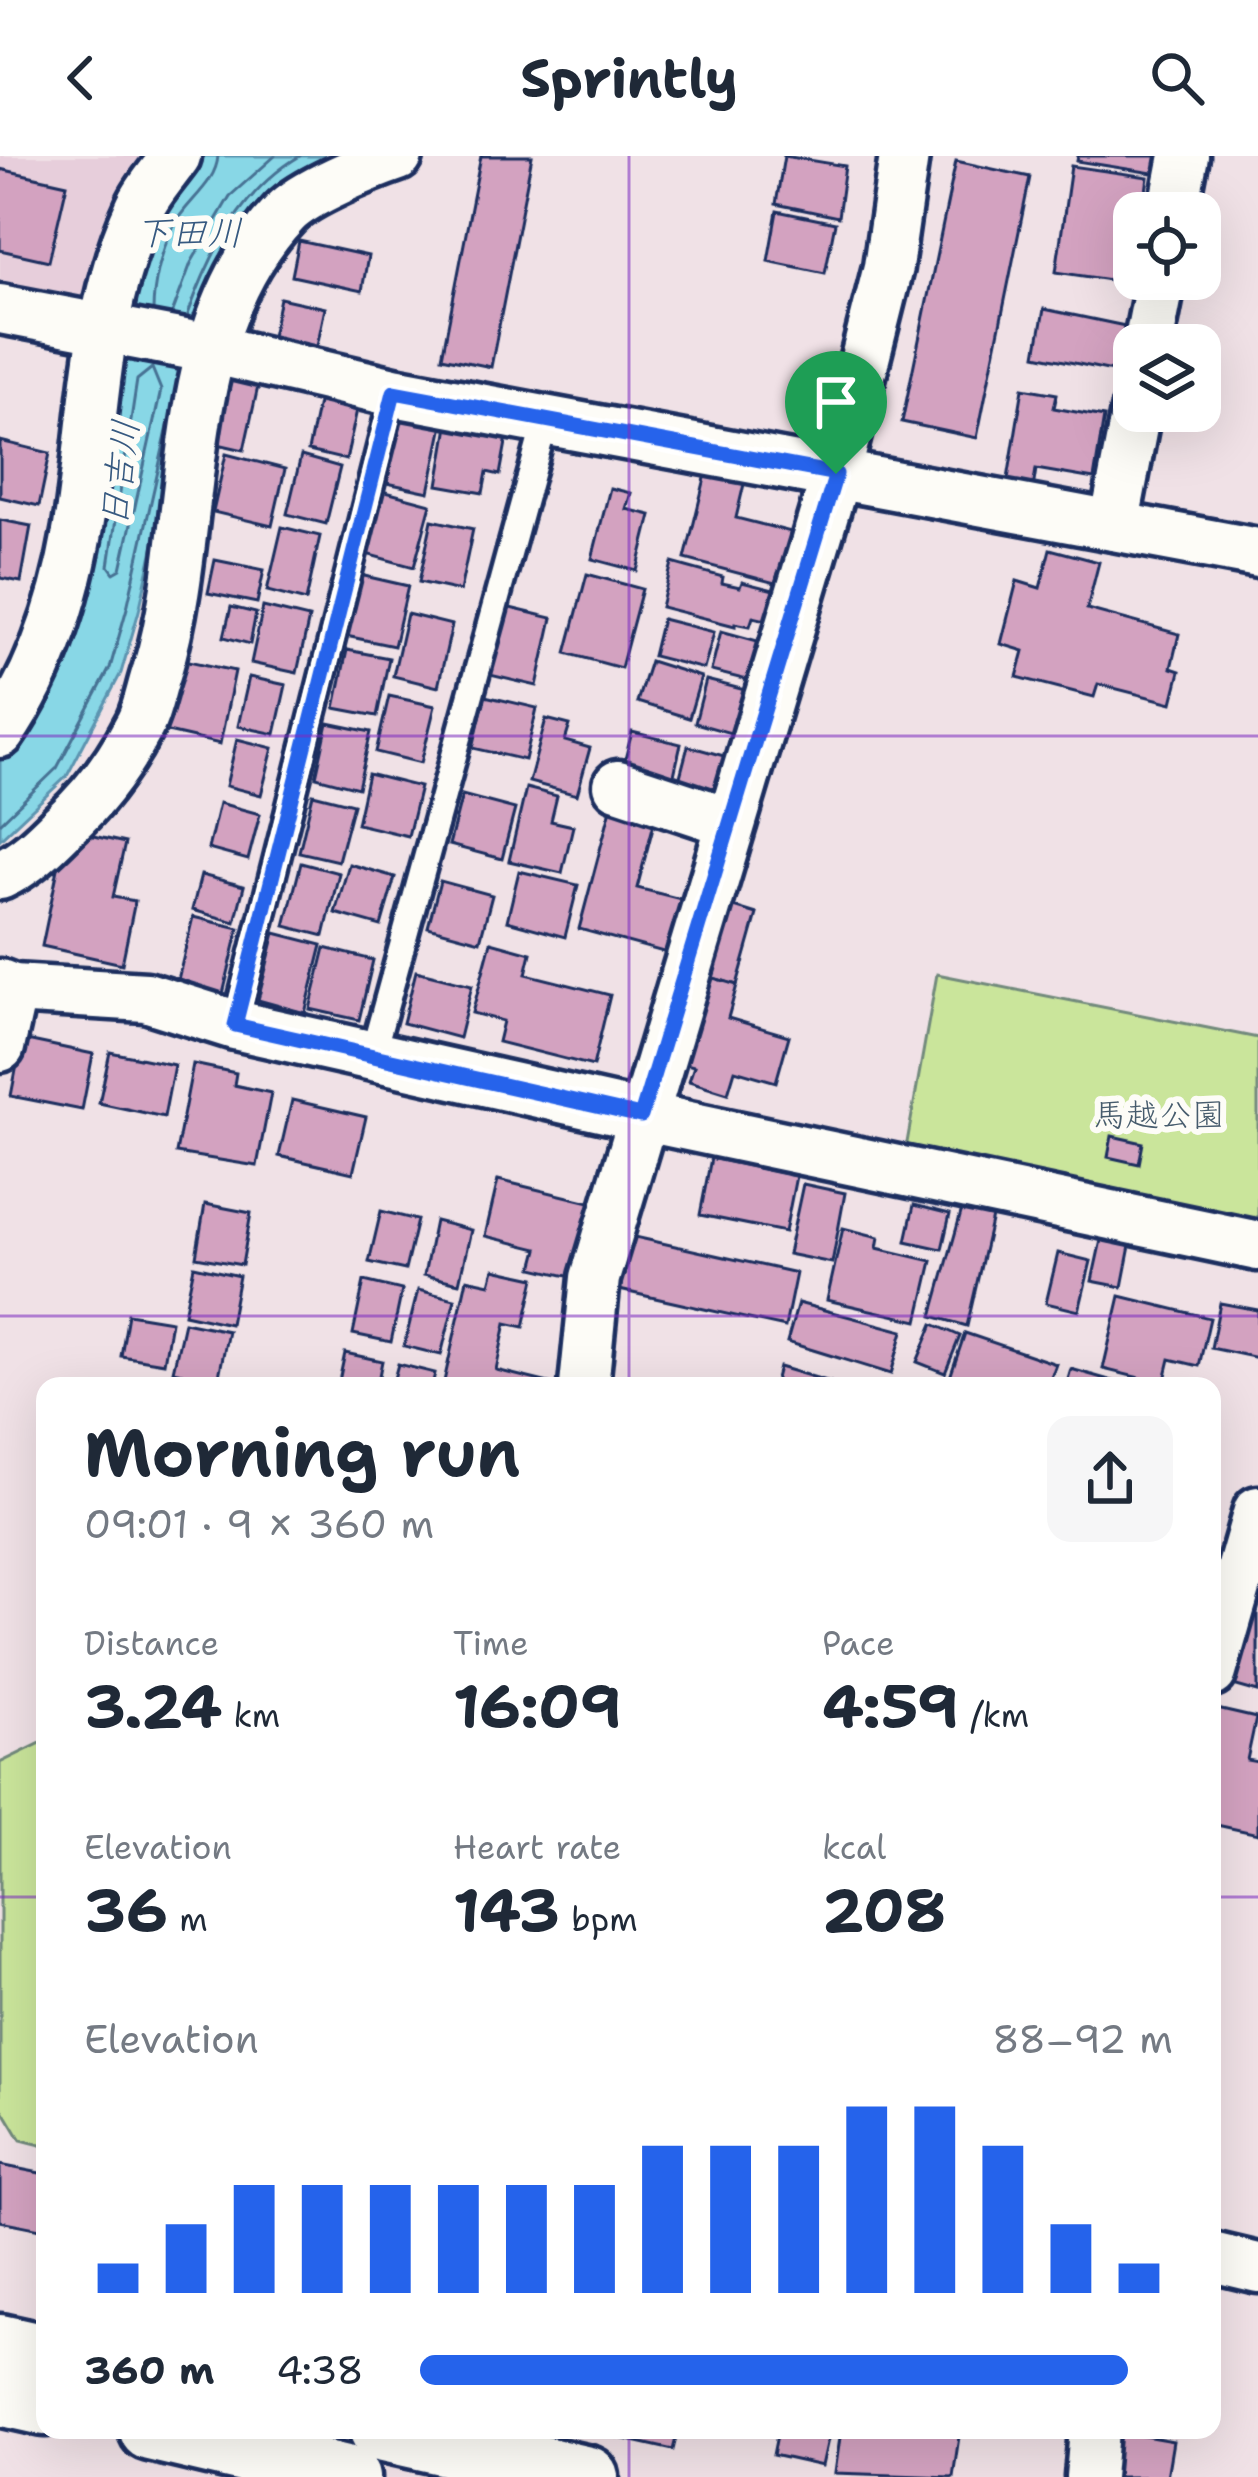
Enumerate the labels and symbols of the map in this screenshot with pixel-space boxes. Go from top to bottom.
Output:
water label: 下田川 [135,208,243,257]
pin [785,351,887,474]
water label: 日吉川 [89,416,150,530]
park label: 馬越公園 [1093,1092,1225,1137]

